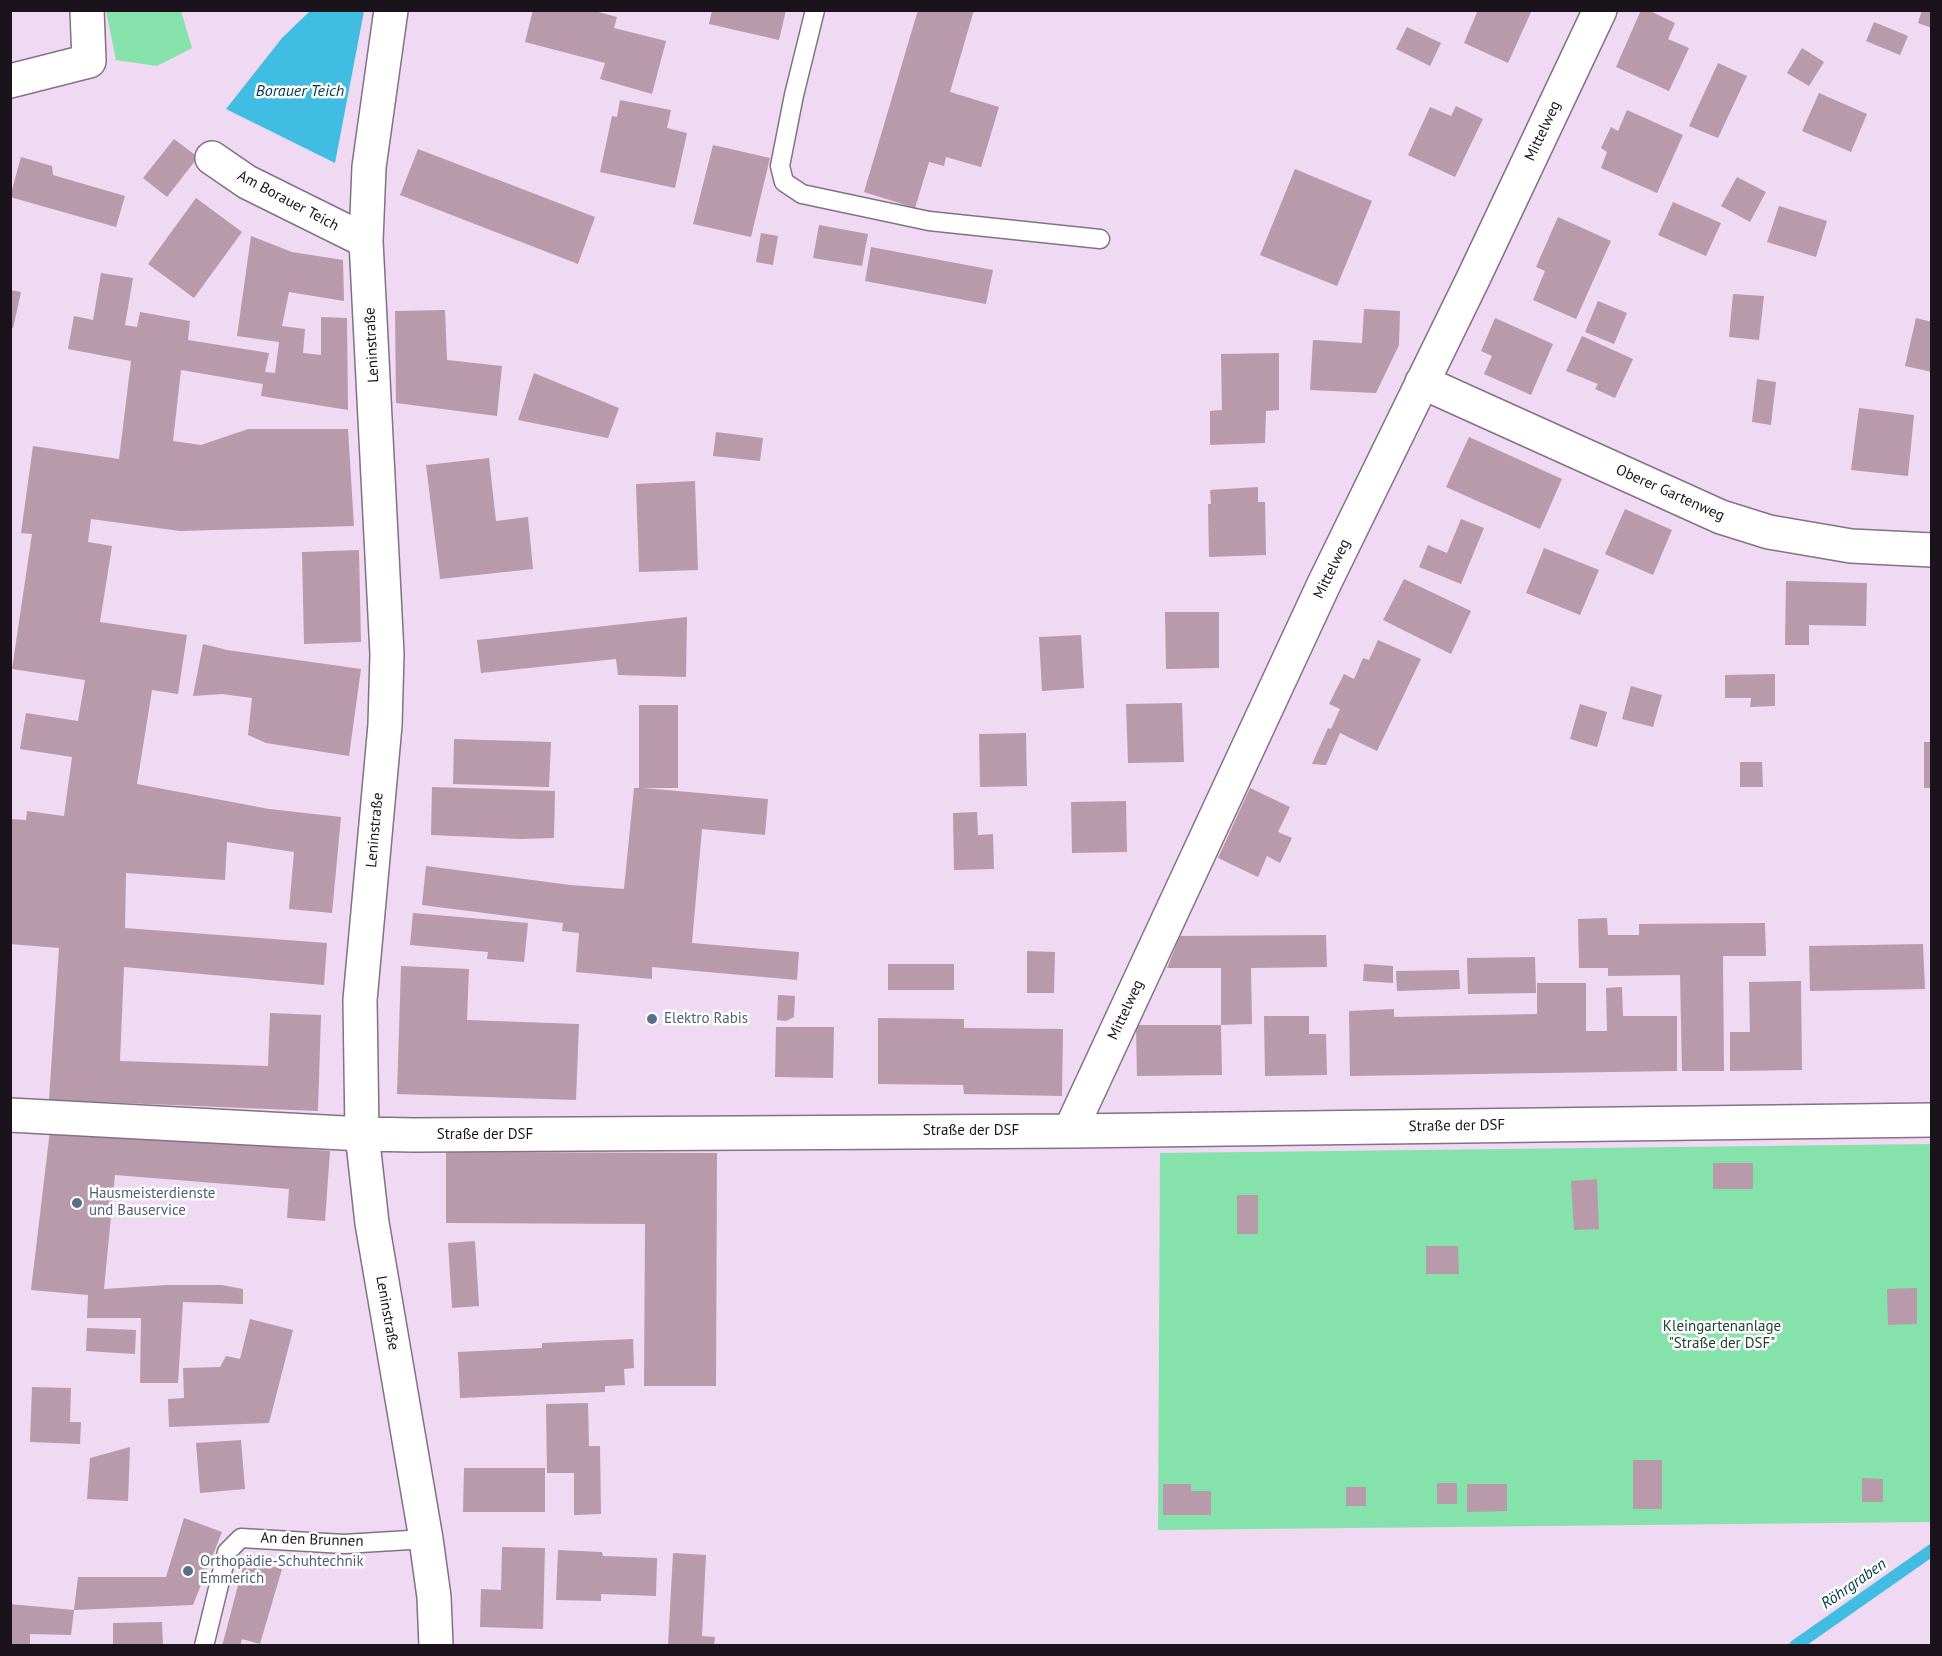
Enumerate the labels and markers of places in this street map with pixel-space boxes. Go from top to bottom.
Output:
place label: Elektro Rabis [664,1010,748,1028]
marker: Elektro Rabis [645,1012,659,1026]
place label: Hausmeisterdienste und Bauservice [89,1185,215,1220]
marker: Hausmeisterdienste und Bauservice [70,1196,84,1210]
place label: Orthopädie-Schuhtechnik Emmerich [200,1553,364,1588]
marker: Orthopädie-Schuhtechnik Emmerich [181,1564,195,1578]

